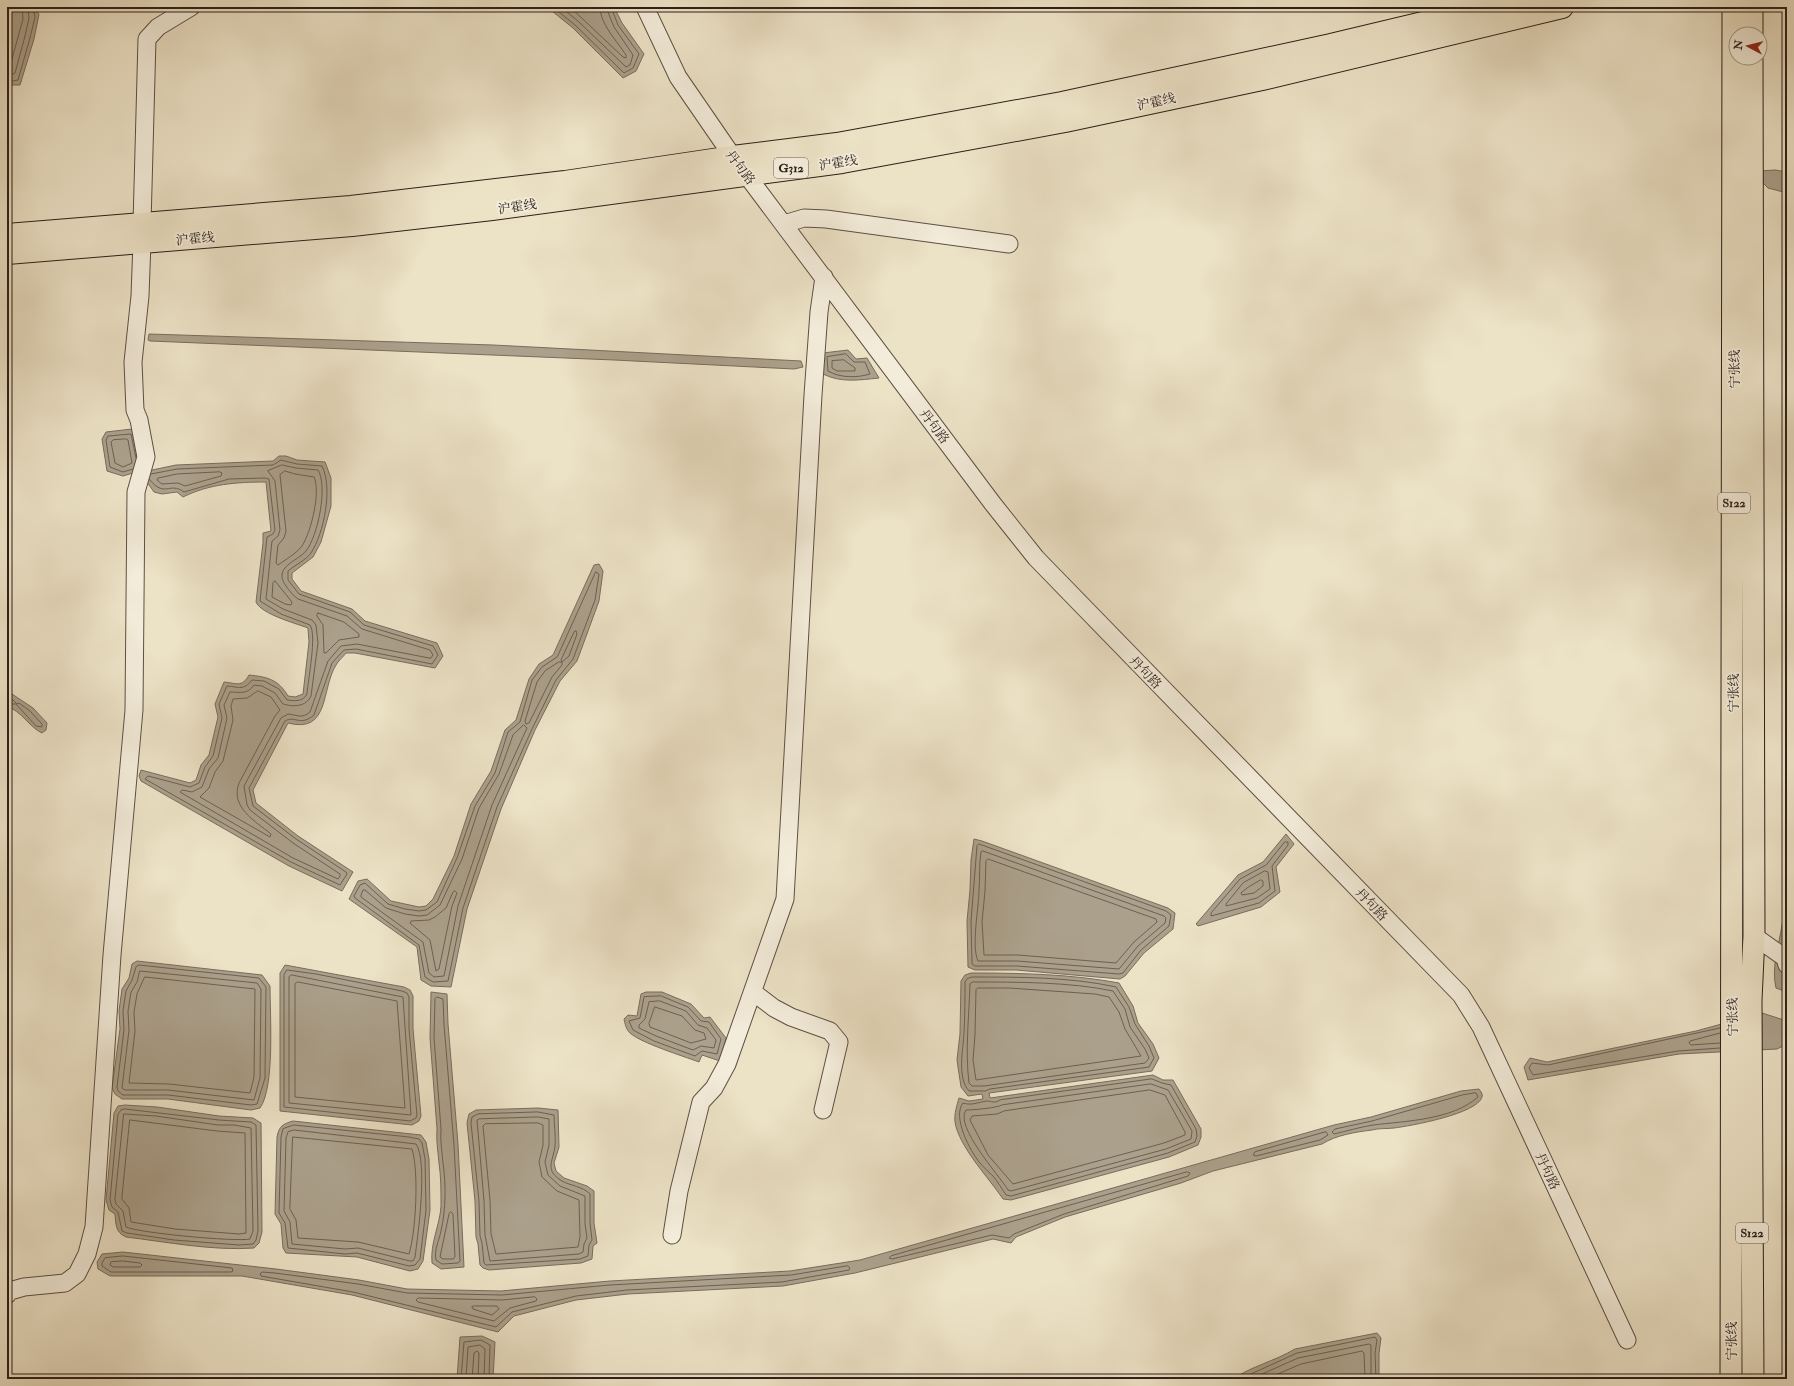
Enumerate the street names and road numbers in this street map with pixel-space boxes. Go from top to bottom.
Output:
street label: 沪霍线 [1135,90,1177,114]
street label: 丹句路 [722,147,758,188]
street label: 沪霍线 [818,152,859,174]
road number: G312 [774,158,808,178]
street label: 沪霍线 [497,196,538,218]
street label: 沪霍线 [175,229,215,249]
street label: 宁张线 [1727,349,1743,389]
street label: 丹句路 [916,406,952,447]
road number: S122 [1718,493,1750,513]
street label: 丹句路 [1126,653,1165,692]
street label: 宁张线 [1726,673,1742,713]
street label: 丹句路 [1352,885,1391,924]
street label: 宁张线 [1725,997,1741,1037]
street label: 丹句路 [1532,1150,1563,1192]
road number: S122 [1736,1223,1768,1243]
street label: 宁张线 [1724,1321,1740,1361]

